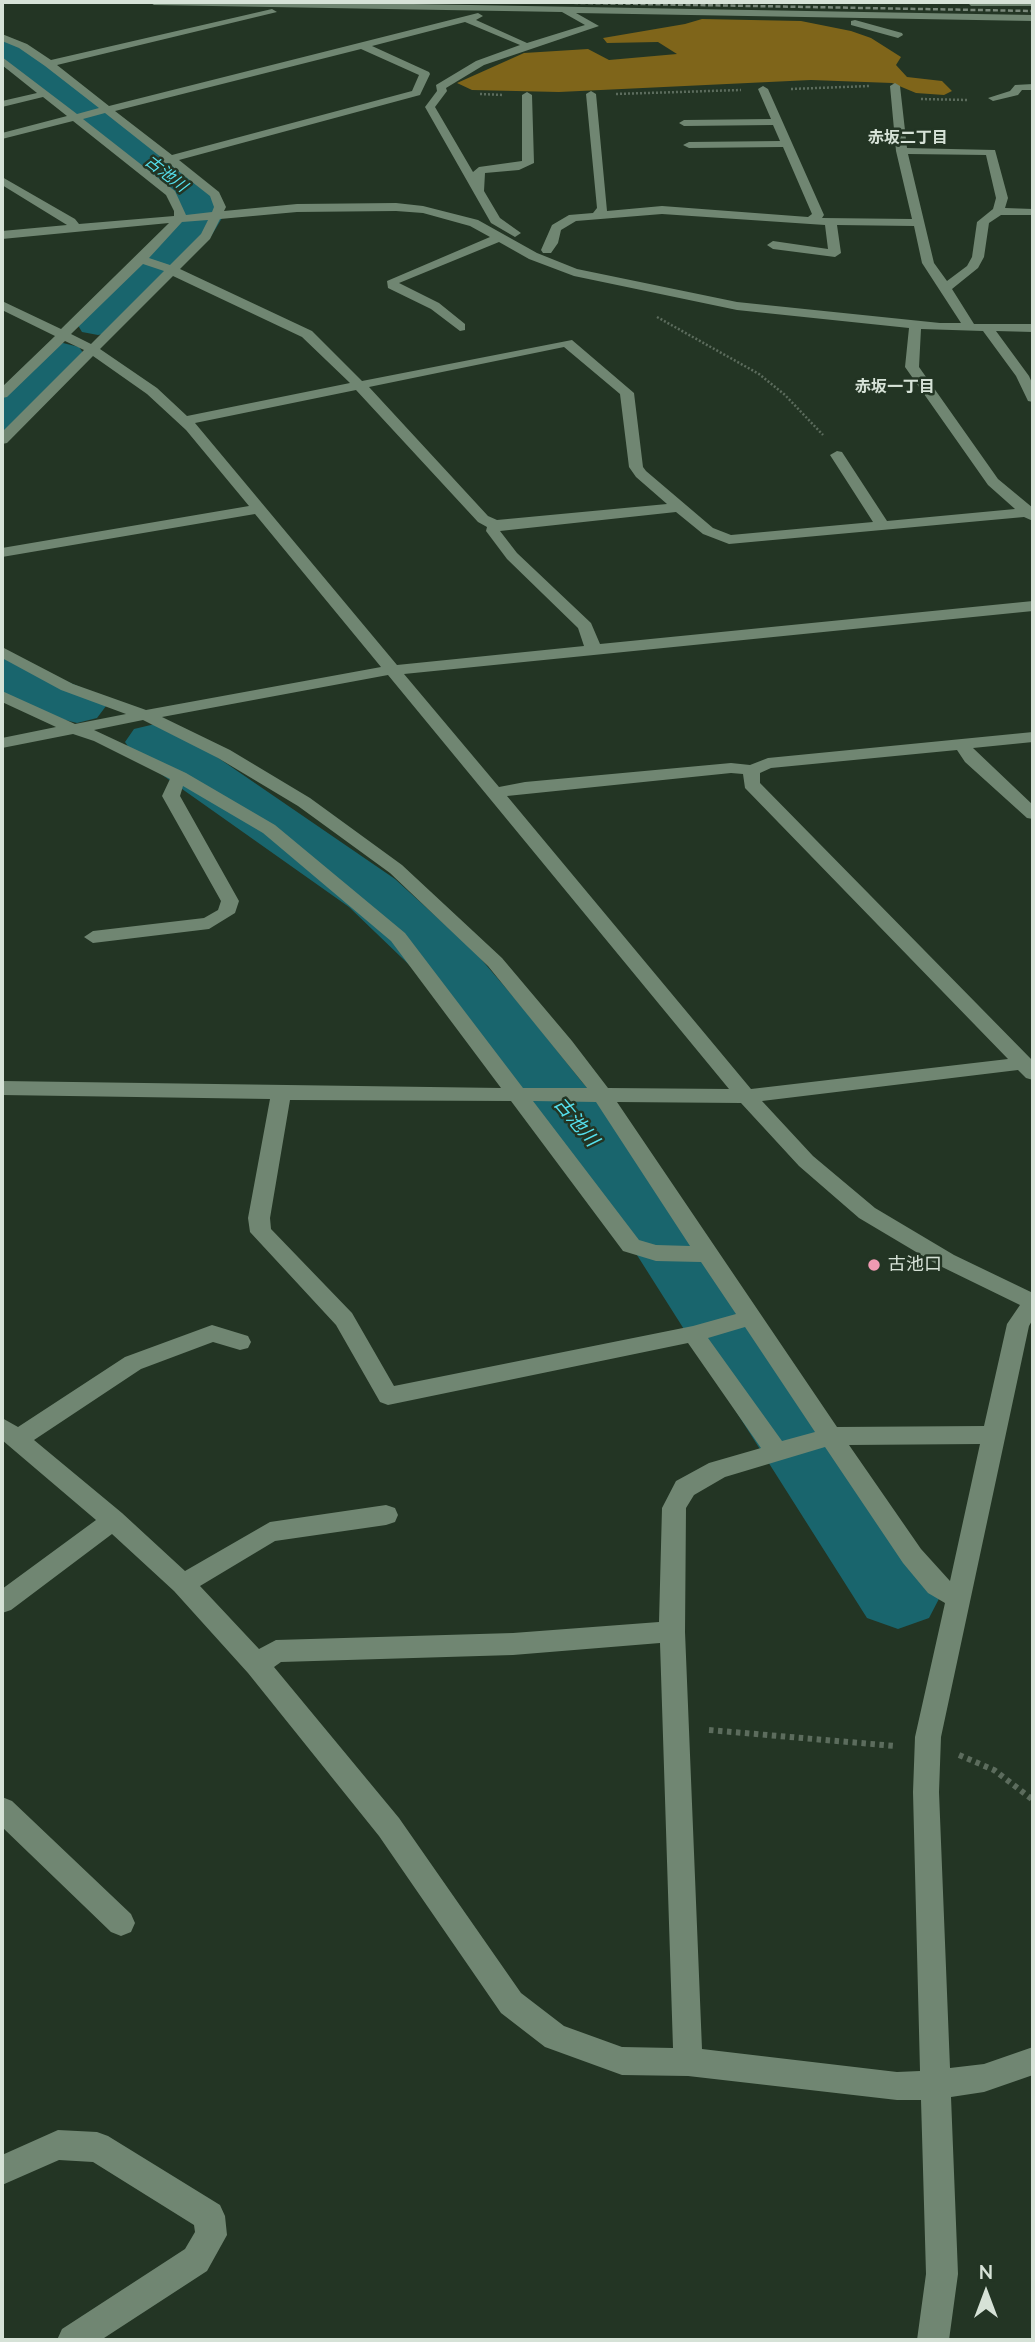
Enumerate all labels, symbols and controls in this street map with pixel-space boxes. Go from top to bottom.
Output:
district label: 赤坂二丁目 [868,128,948,148]
water label: 古池川 [141,152,191,196]
district label: 赤坂一丁目 [855,377,935,397]
water label: 古池川 [549,1093,603,1151]
place label: 古池口 [888,1254,942,1276]
marker: 古池口 [866,1257,882,1273]
north arrow [951,2258,1021,2328]
text: N [979,2260,993,2284]

